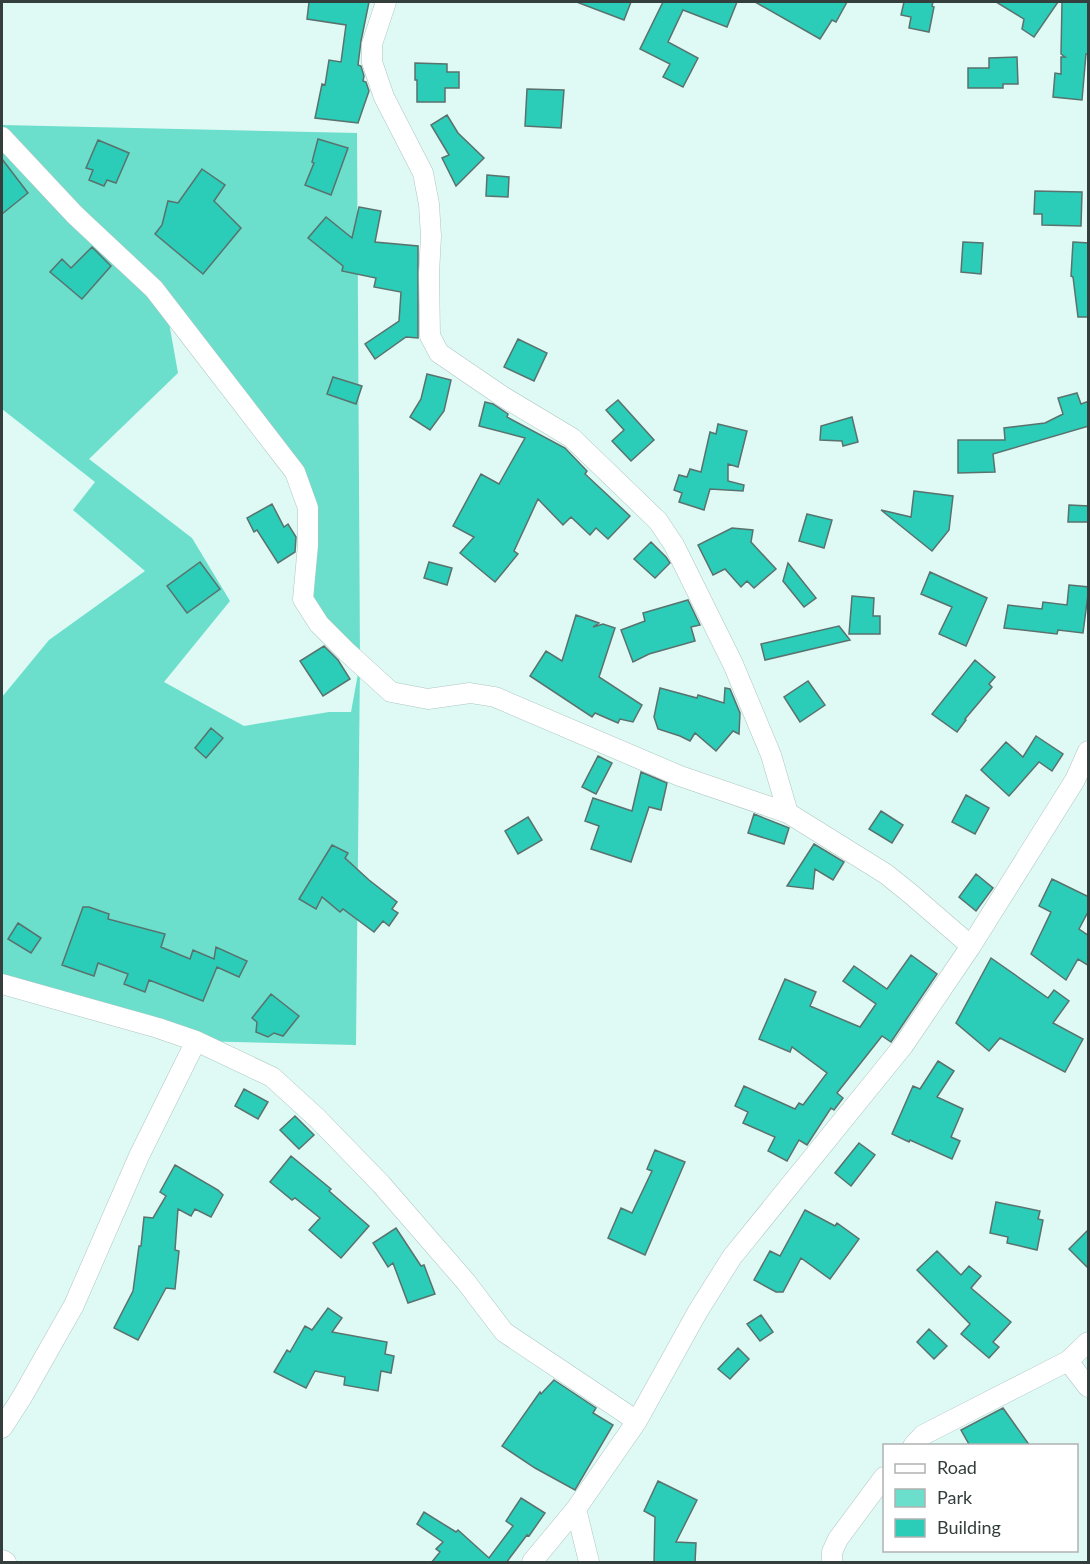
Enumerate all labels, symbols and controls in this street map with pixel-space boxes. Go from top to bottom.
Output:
legend [883,1444,1078,1552]
text: Road [937,1456,977,1478]
text: Park [937,1486,973,1508]
text: Building [937,1516,1001,1538]

